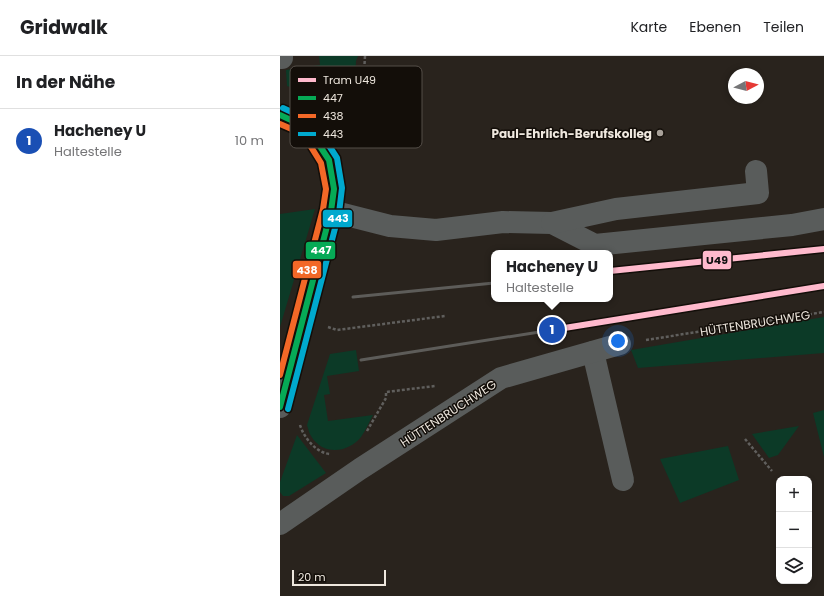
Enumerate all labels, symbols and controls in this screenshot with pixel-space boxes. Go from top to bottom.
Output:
text: Gridwalk [20,14,108,41]
text: Karte [630,17,667,37]
text: Ebenen [689,17,741,37]
text: Teilen [763,17,804,37]
legend [290,66,422,148]
north arrow [728,68,764,104]
text: In der Nähe [16,70,115,94]
text: Tram U49 [323,72,376,88]
text: 447 [323,90,343,106]
text: 438 [323,108,343,124]
text: Hacheney U [54,120,146,141]
place label: Paul-Ehrlich-Berufskolleg [491,125,652,142]
text: 443 [323,126,343,142]
marker: Paul-Ehrlich-Berufskolleg [655,128,665,138]
text: 1 [27,131,31,150]
text: 10 m [235,131,264,150]
text: Haltestelle [54,142,122,161]
line badge: 443 [322,209,353,228]
text: 443 [327,210,349,226]
line badge: 447 [305,241,336,260]
text: 447 [311,242,332,258]
popup [491,250,613,302]
line badge: U49 [702,250,732,270]
text: U49 [706,252,728,268]
text: Hacheney U [506,256,598,277]
line badge: 438 [292,260,322,279]
text: 438 [296,262,318,278]
text: Haltestelle [506,278,574,297]
street label: HÜTTENBRUCHWEG [699,306,811,340]
pin: 1 [539,315,565,345]
your location [608,331,628,351]
street label: HÜTTENBRUCHWEG [397,376,499,450]
map controls [776,476,812,584]
button: + [776,476,812,512]
button: − [776,512,812,548]
button: layers [776,548,812,584]
scale bar [292,568,386,587]
text: 20 m [298,569,326,585]

